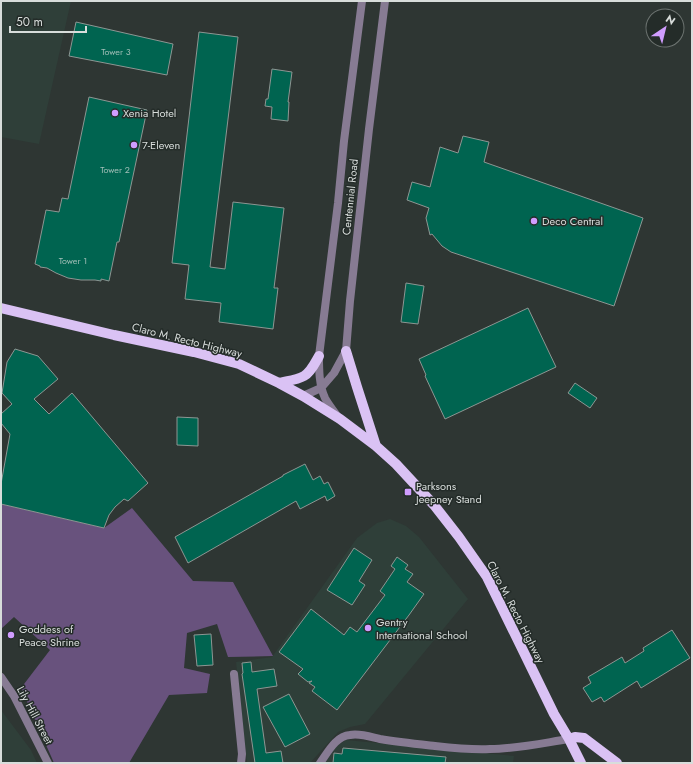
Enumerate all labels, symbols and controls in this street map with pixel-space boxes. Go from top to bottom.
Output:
scale bar [10,8,86,34]
north arrow [645,8,685,48]
text: N [663,11,679,29]
text: 50 m [16,13,43,31]
house number: Tower 3 [101,45,131,58]
place label: Xenia Hotel [123,105,176,121]
marker: Xenia Hotel [110,108,120,118]
place label: 7-Eleven [142,137,180,153]
marker: 7-Eleven [129,140,139,150]
street label: Centennial Road [338,158,362,236]
house number: Tower 2 [100,163,130,176]
place label: Deco Central [542,213,603,229]
marker: Deco Central [529,216,539,226]
house number: Tower 1 [59,254,87,267]
street label: Claro M. Recto Highway [130,319,244,361]
place label: Parksons Jeepney Stand [414,478,482,507]
marker: Parksons Jeepney Stand [403,487,413,497]
street label: Claro M. Recto Highway [483,558,549,666]
place label: Gentry International School [376,614,468,643]
place label: Goddess of Peace Shrine [19,621,80,650]
marker: Gentry International School [363,623,373,633]
marker: Goddess of Peace Shrine [6,630,16,640]
street label: Lily Hill Street [13,683,57,747]

